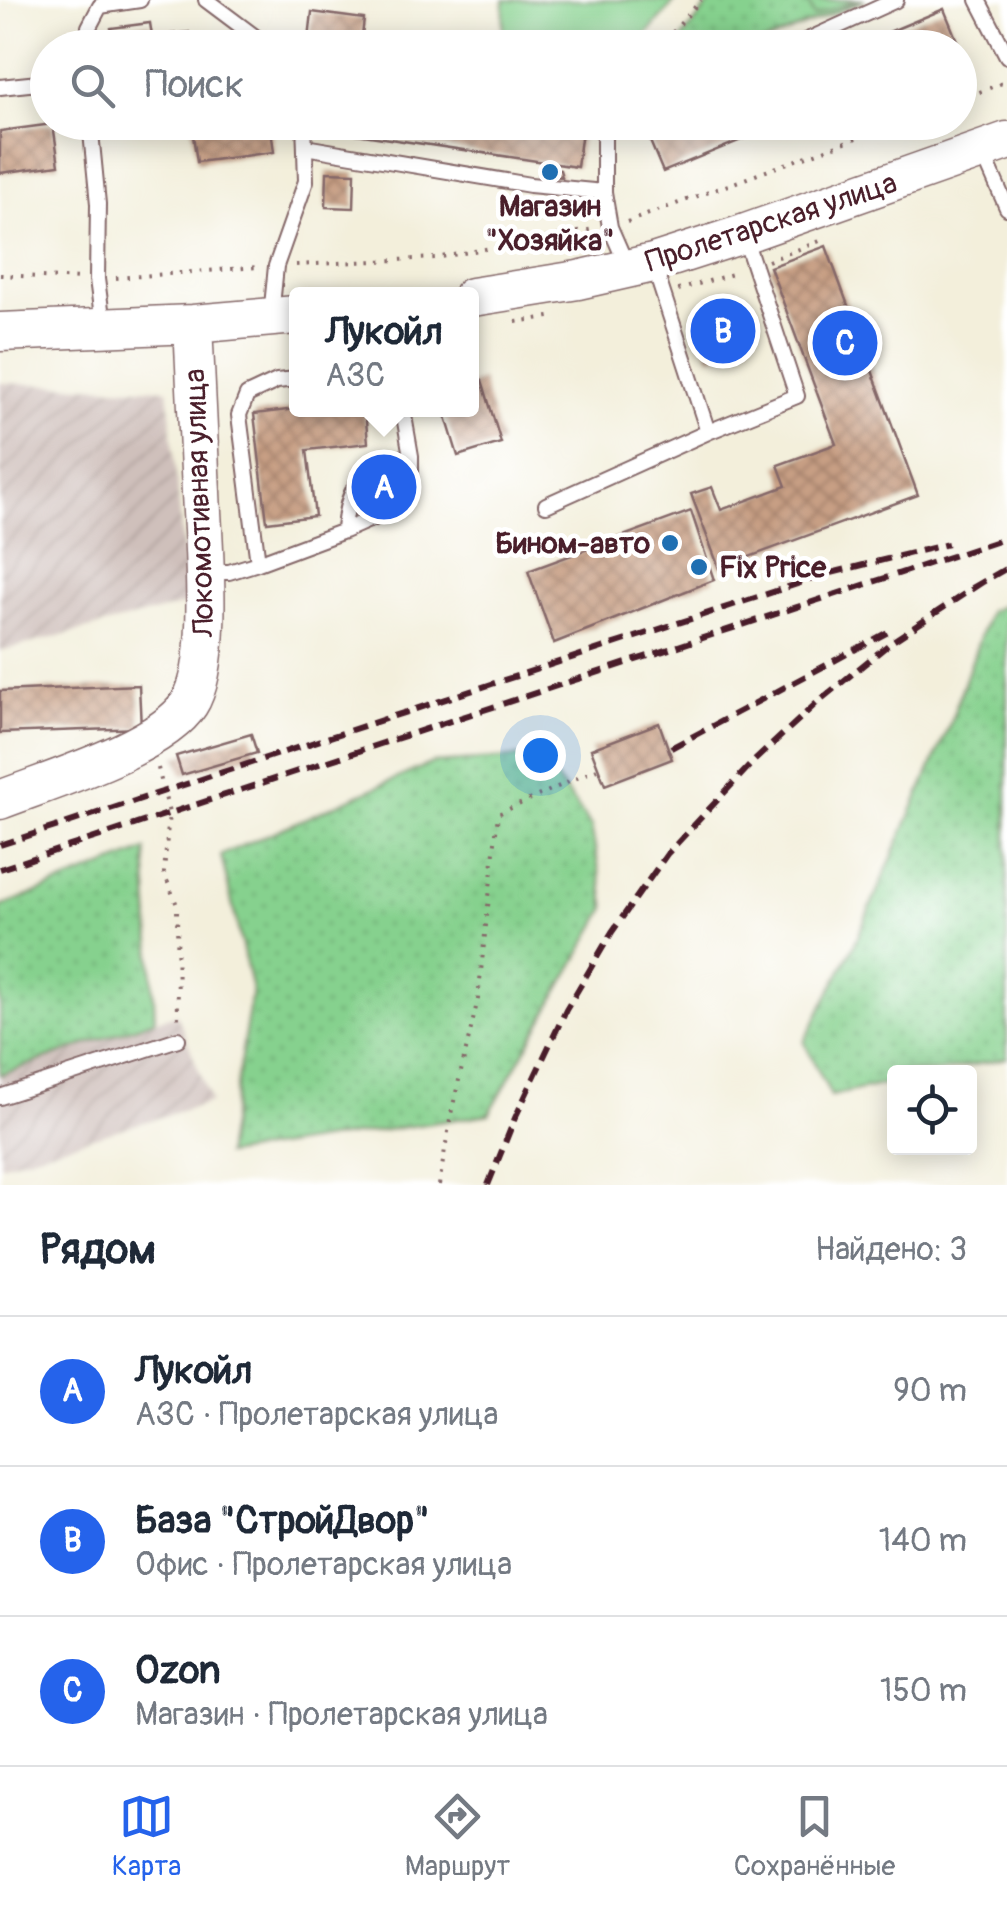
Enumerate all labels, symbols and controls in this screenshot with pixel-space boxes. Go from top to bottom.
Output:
search box [30,30,977,140]
icon: search [65,58,120,113]
text: Поиск [145,61,244,109]
marker: Магазин "Хозяйка" [539,161,561,183]
street label: Пролетарская улица [641,164,901,281]
place label: Магазин "Хозяйка" [486,188,614,259]
popup [289,287,479,417]
pin: B [690,294,756,368]
pin: C [812,306,878,380]
text: Лукойл [325,308,443,356]
text: АЗС [325,356,385,396]
street label: Локомотивная улица [176,368,223,639]
pin: A [352,450,416,524]
place label: Бином-авто [495,525,650,562]
marker: Бином-авто [659,532,681,554]
place label: Fix Price [719,549,827,586]
marker: Fix Price [688,556,710,578]
your location [515,730,566,781]
map controls [887,1065,977,1155]
button: locate [887,1065,977,1155]
text: Рядом [40,1224,156,1276]
text: Найдено: 3 [815,1230,967,1270]
text: Лукойл [135,1347,252,1395]
text: A [62,1371,83,1411]
text: 90 m [893,1371,967,1411]
text: АЗС · Пролетарская улица [135,1395,498,1435]
text: База "СтройДвор" [135,1497,429,1545]
text: B [63,1521,82,1561]
text: 140 m [879,1521,967,1561]
text: Офис · Пролетарская улица [135,1545,512,1585]
text: Ozon [135,1647,220,1695]
text: C [63,1671,82,1711]
text: 150 m [880,1671,967,1711]
text: Магазин · Пролетарская улица [135,1695,548,1735]
tab: Карта [112,1789,181,1884]
tab: Маршрут [405,1789,510,1884]
tab: Сохранённые [734,1789,895,1884]

